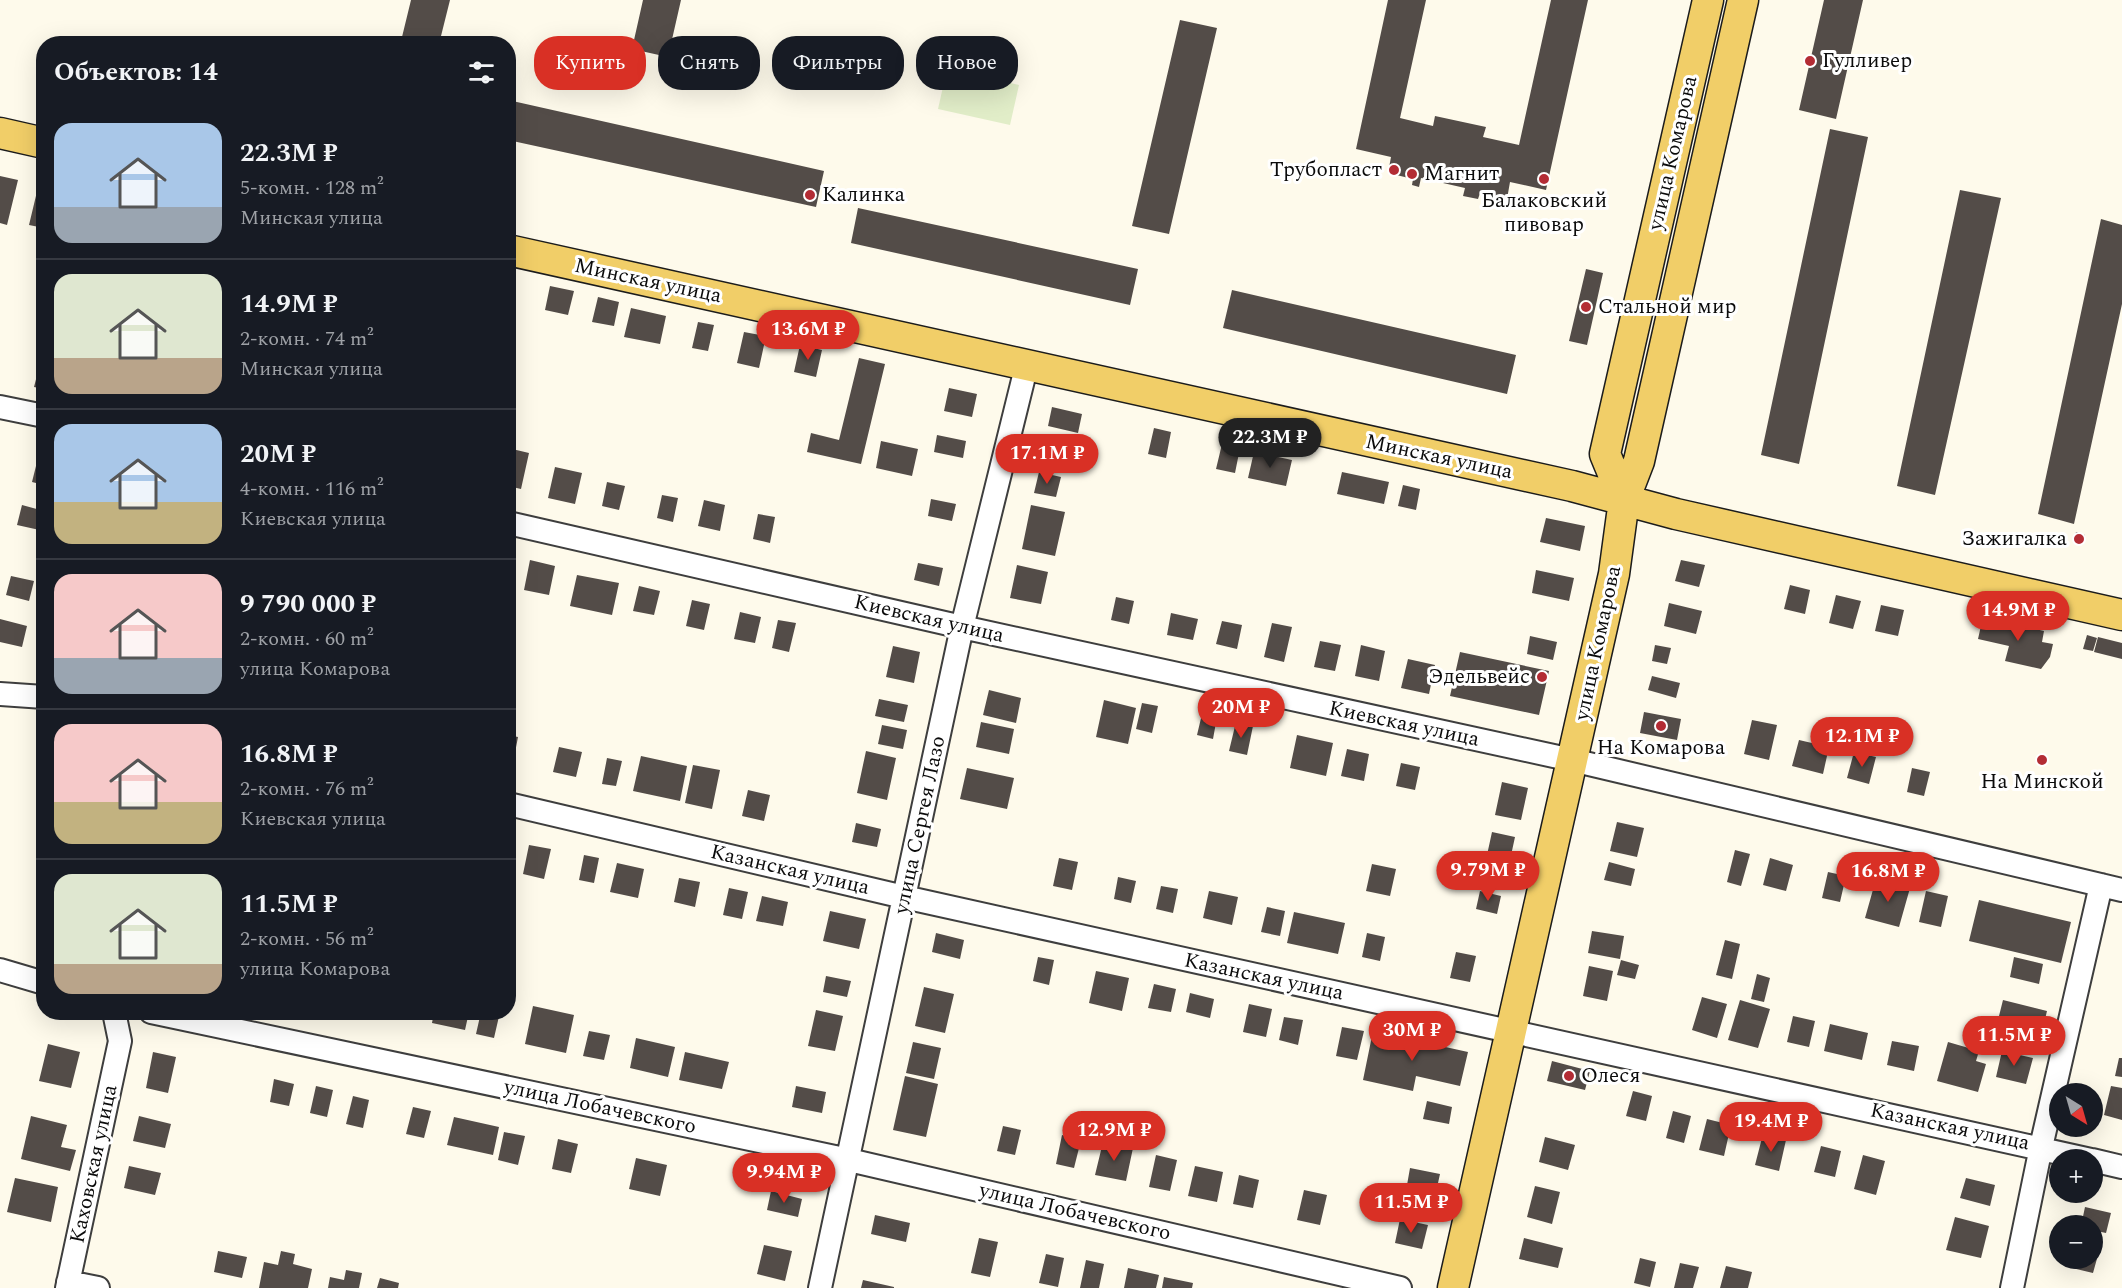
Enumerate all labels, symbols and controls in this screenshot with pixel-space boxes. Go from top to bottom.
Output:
chip: Купить [534,36,646,90]
chip: Снять [658,36,760,90]
chip: Фильтры [772,36,904,90]
chip: Новое [916,36,1018,90]
place label: Гулливер [1822,45,1912,77]
text: Объектов: 14 [54,52,218,92]
marker: Гулливер [1803,54,1817,68]
icon: filters [465,56,498,89]
street label: улица Комарова [1639,72,1706,234]
text: 22.3M ₽ [240,133,338,173]
icon: home [102,147,174,219]
place label: Трубопласт [1270,154,1382,186]
place label: Магнит [1424,158,1499,190]
marker: Трубопласт [1387,163,1401,177]
marker: Магнит [1405,167,1419,181]
marker: Балаковский пивовар [1537,172,1551,186]
text: 5-комн. · 128 m² [240,173,384,203]
place label: Калинка [822,179,906,211]
place label: Балаковский пивовар [1481,185,1607,241]
marker: Калинка [803,188,817,202]
text: Минская улица [240,203,383,233]
street label: Минская улица [571,250,725,312]
text: 14.9M ₽ [240,284,338,324]
place label: Стальной мир [1598,291,1736,323]
icon: home [102,298,174,370]
marker: Стальной мир [1579,300,1593,314]
pin: 13.6M ₽ [753,310,863,361]
text: 13.6M ₽ [770,314,846,344]
text: 2-комн. · 74 m² [240,324,374,354]
text: Минская улица [240,354,383,384]
pin: 22.3M ₽ [1215,418,1325,469]
text: 22.3M ₽ [1232,422,1308,452]
street label: Минская улица [1362,426,1516,488]
text: 20M ₽ [240,434,316,474]
pin: 17.1M ₽ [992,434,1102,485]
text: 17.1M ₽ [1009,438,1085,468]
icon: home [102,448,174,520]
text: 4-комн. · 116 m² [240,474,384,504]
text: Киевская улица [240,504,386,534]
place label: Зажигалка [1961,523,2068,555]
marker: Зажигалка [2072,532,2086,546]
street label: улица Комарова [1566,562,1630,724]
text: 9 790 000 ₽ [240,584,376,624]
street label: Киевская улица [851,586,1008,652]
pin: 14.9M ₽ [1963,591,2073,642]
text: 14.9M ₽ [1980,595,2056,625]
icon: home [102,598,174,670]
text: 2-комн. · 60 m² [240,624,374,654]
text: улица Комарова [240,654,390,684]
place label: Эдельвейс [1428,661,1530,693]
marker: Эдельвейс [1535,670,1549,684]
pin: 20M ₽ [1199,688,1283,739]
text: 20M ₽ [1212,692,1270,722]
street label: Киевская улица [1326,692,1483,756]
pin: 12.1M ₽ [1807,717,1917,768]
marker: На Комарова [1654,719,1668,733]
text: 12.1M ₽ [1824,721,1900,751]
place label: На Комарова [1597,732,1726,764]
street label: улица Сергея Лазо [885,733,955,918]
text: 16.8M ₽ [240,734,338,774]
icon: home [102,748,174,820]
marker: На Минской [2035,753,2049,767]
place label: На Минской [1980,766,2104,798]
text: 2-комн. · 76 m² [240,774,374,804]
text: Киевская улица [240,804,386,834]
street label: Казанская улица [707,836,873,904]
pin: 9.79M ₽ [1433,851,1543,902]
pin: 16.8M ₽ [1833,852,1943,903]
text: 9.79M ₽ [1450,855,1526,885]
text: 16.8M ₽ [1850,856,1926,886]
text: 11.5M ₽ [240,884,338,924]
icon: home [102,898,174,970]
text: 2-комн. · 56 m² [240,924,374,954]
street label: Казанская улица [1181,944,1347,1010]
text: улица Комарова [240,954,390,984]
pin: 30M ₽ [1370,1011,1454,1062]
text: 30M ₽ [1383,1015,1441,1045]
pin: 11.5M ₽ [1959,1016,2069,1067]
text: 11.5M ₽ [1976,1020,2052,1050]
place label: Олеся [1581,1060,1640,1092]
marker: Олеся [1562,1069,1576,1083]
street label: улица Лобачевского [500,1071,699,1143]
street label: Каховская улица [62,1081,127,1246]
north arrow [2049,1083,2103,1137]
map controls [2049,1083,2103,1269]
street label: Казанская улица [1867,1094,2033,1160]
pin: 19.4M ₽ [1716,1102,1826,1153]
text: 19.4M ₽ [1733,1106,1809,1136]
pin: 12.9M ₽ [1059,1111,1169,1162]
text: 12.9M ₽ [1076,1115,1152,1145]
button: + [2049,1149,2103,1203]
pin: 9.94M ₽ [729,1153,839,1204]
text: 9.94M ₽ [746,1157,822,1187]
street label: улица Лобачевского [975,1174,1174,1250]
pin: 11.5M ₽ [1356,1183,1466,1234]
text: 11.5M ₽ [1373,1187,1449,1217]
button: − [2049,1215,2103,1269]

